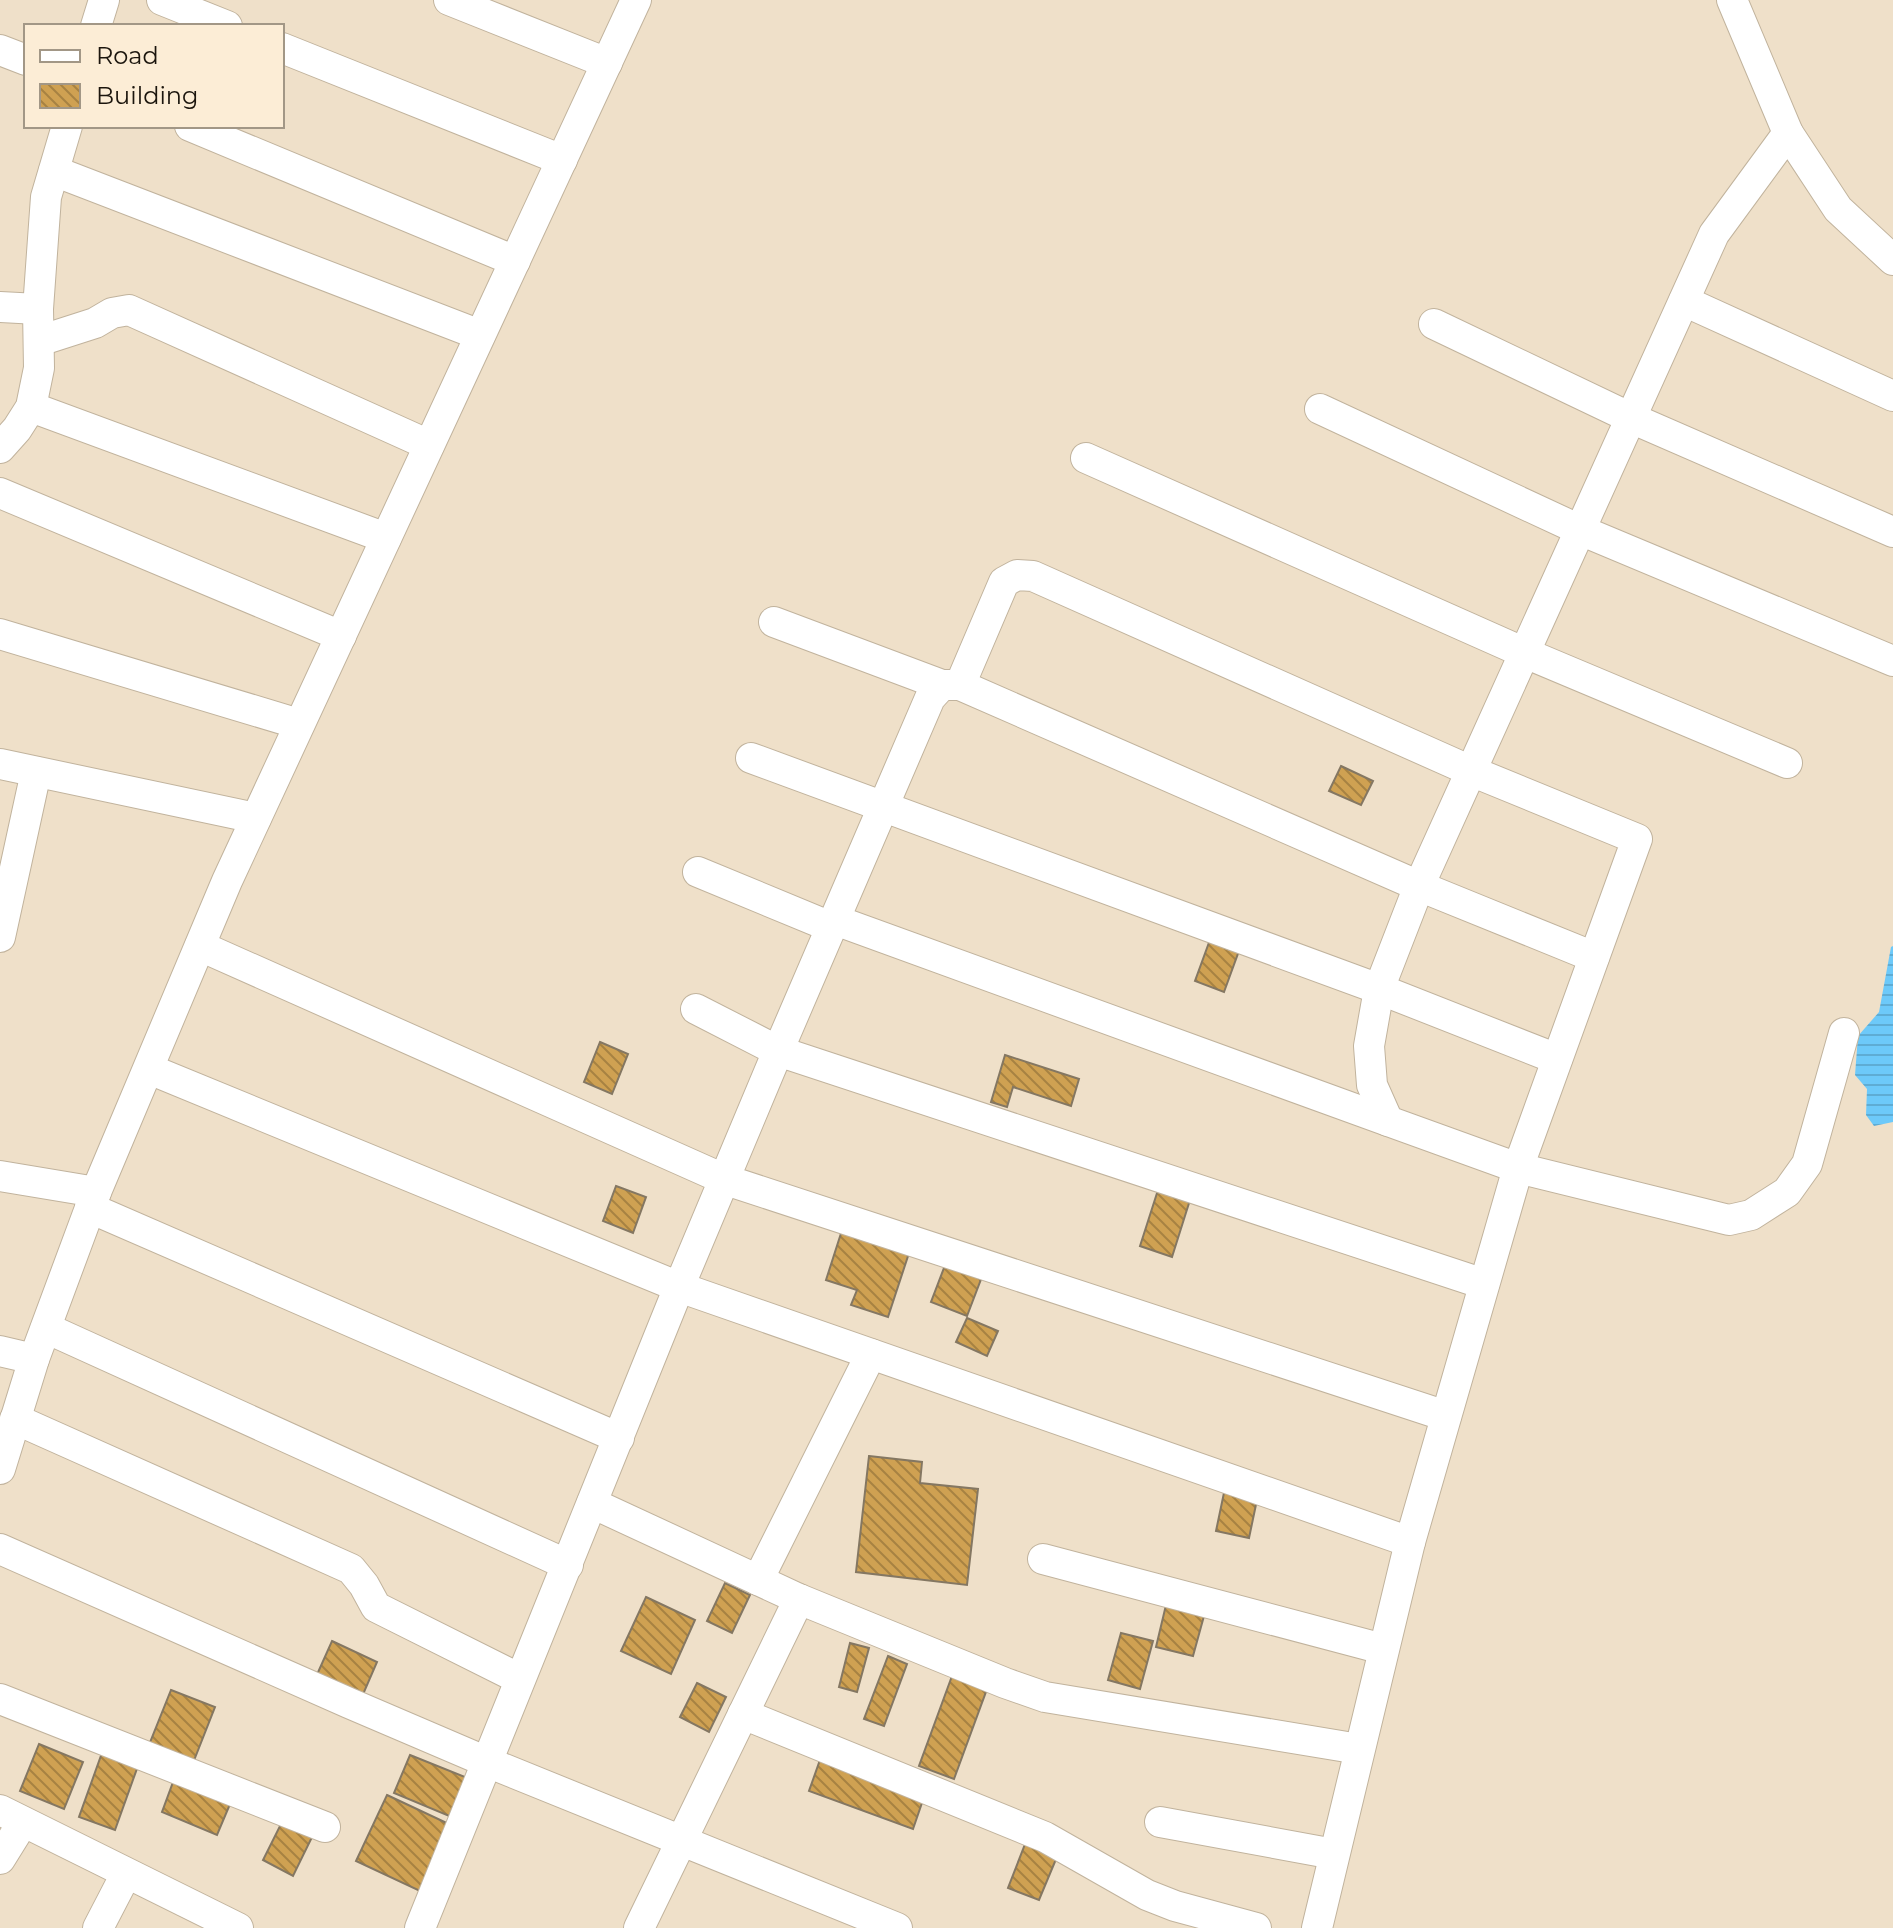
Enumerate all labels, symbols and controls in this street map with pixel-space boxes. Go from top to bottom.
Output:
legend [24,24,284,128]
text: Road [96,41,159,70]
text: Building [96,81,199,110]

